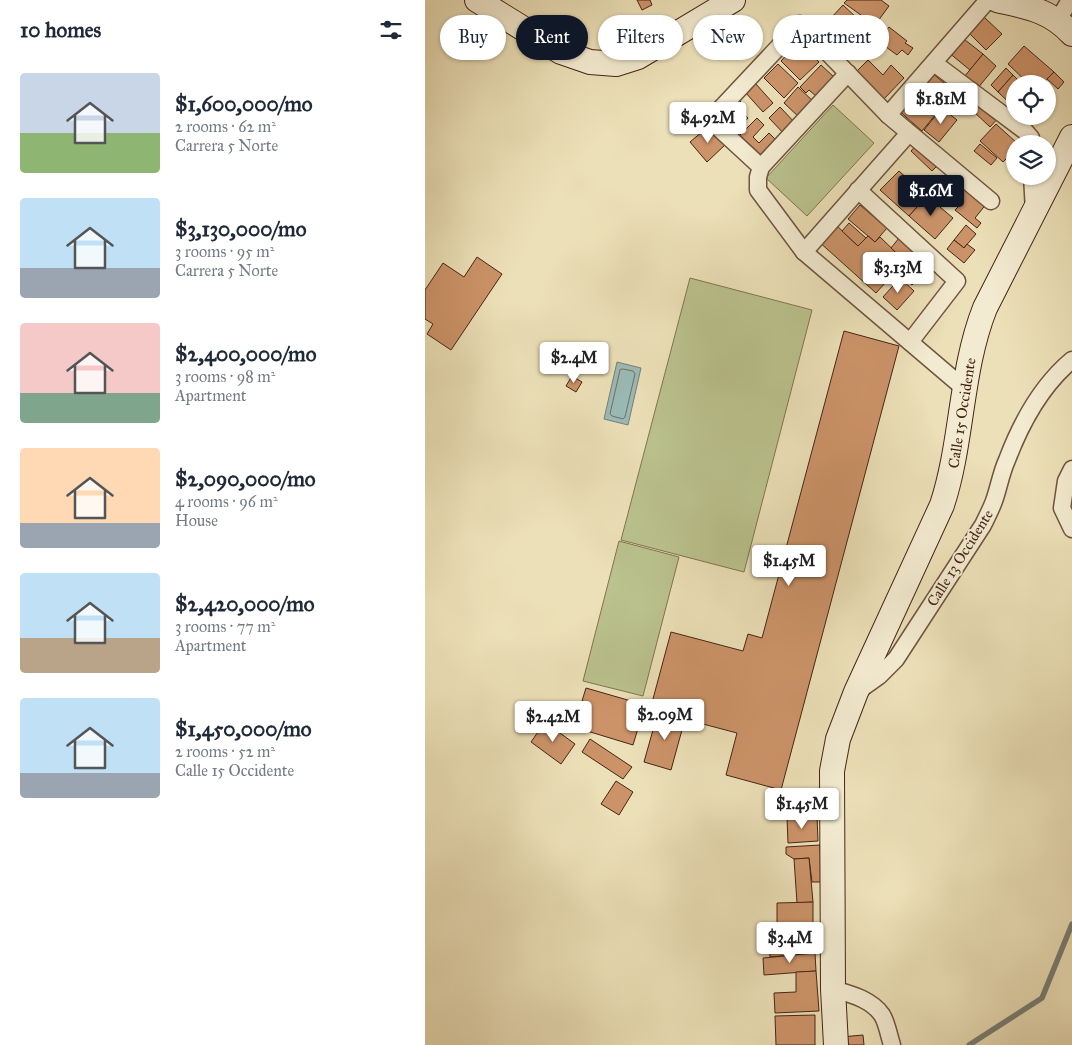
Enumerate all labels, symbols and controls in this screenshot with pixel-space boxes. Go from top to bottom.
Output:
chip: Buy [440,15,506,60]
chip: Rent [516,15,588,60]
chip: Filters [598,15,683,60]
chip: New [693,15,763,60]
chip: Apartment [773,15,889,60]
icon: filters [377,16,405,44]
text: 10 homes [20,17,101,43]
map controls [1006,75,1056,185]
button: locate [1006,75,1056,125]
pin: $1.81M [900,82,982,125]
text: $1.81M [916,89,966,108]
text: $1,600,000/mo [175,91,313,117]
icon: home [60,93,120,153]
pin: $4.92M [667,102,749,144]
text: $4.92M [680,108,736,127]
text: 2 rooms · 62 m² [175,117,276,136]
button: layers [1006,135,1056,185]
text: Carrera 5 Norte [175,136,278,155]
pin: $1.6M [896,174,966,217]
text: $1.6M [909,181,953,200]
text: $3,130,000/mo [175,216,306,242]
icon: home [60,218,120,278]
text: 3 rooms · 95 m² [175,242,274,261]
pin: $3.13M [857,252,939,294]
text: $3.13M [874,258,922,277]
text: Carrera 5 Norte [175,261,278,280]
text: $2,400,000/mo [175,341,316,367]
pin: $2.4M [539,342,609,384]
icon: home [60,343,120,403]
text: $2.4M [551,348,597,367]
street label: Calle 15 Occidente [944,356,980,470]
text: 3 rooms · 98 m² [175,367,275,386]
text: Apartment [175,386,247,405]
text: $2,090,000/mo [175,466,316,492]
icon: home [60,468,120,528]
text: 4 rooms · 96 m² [175,492,278,511]
street label: Calle 13 Occidente [923,506,997,610]
text: House [175,511,218,530]
pin: $1.45M [748,544,830,587]
text: $1.45M [763,551,815,570]
text: $2,420,000/mo [175,591,315,617]
icon: home [60,593,120,653]
text: 3 rooms · 77 m² [175,617,275,636]
text: Apartment [175,636,247,655]
pin: $2.09M [624,698,706,741]
pin: $2.42M [512,700,594,743]
text: $2.09M [637,705,693,724]
text: $2.42M [526,707,580,726]
text: $1,450,000/mo [175,716,311,742]
icon: home [60,718,120,778]
text: 2 rooms · 52 m² [175,742,275,761]
text: Calle 15 Occidente [175,761,294,780]
pin: $1.45M [761,788,843,830]
text: $1.45M [776,794,828,813]
pin: $3.4M [755,922,825,964]
text: $3.4M [768,928,812,947]

